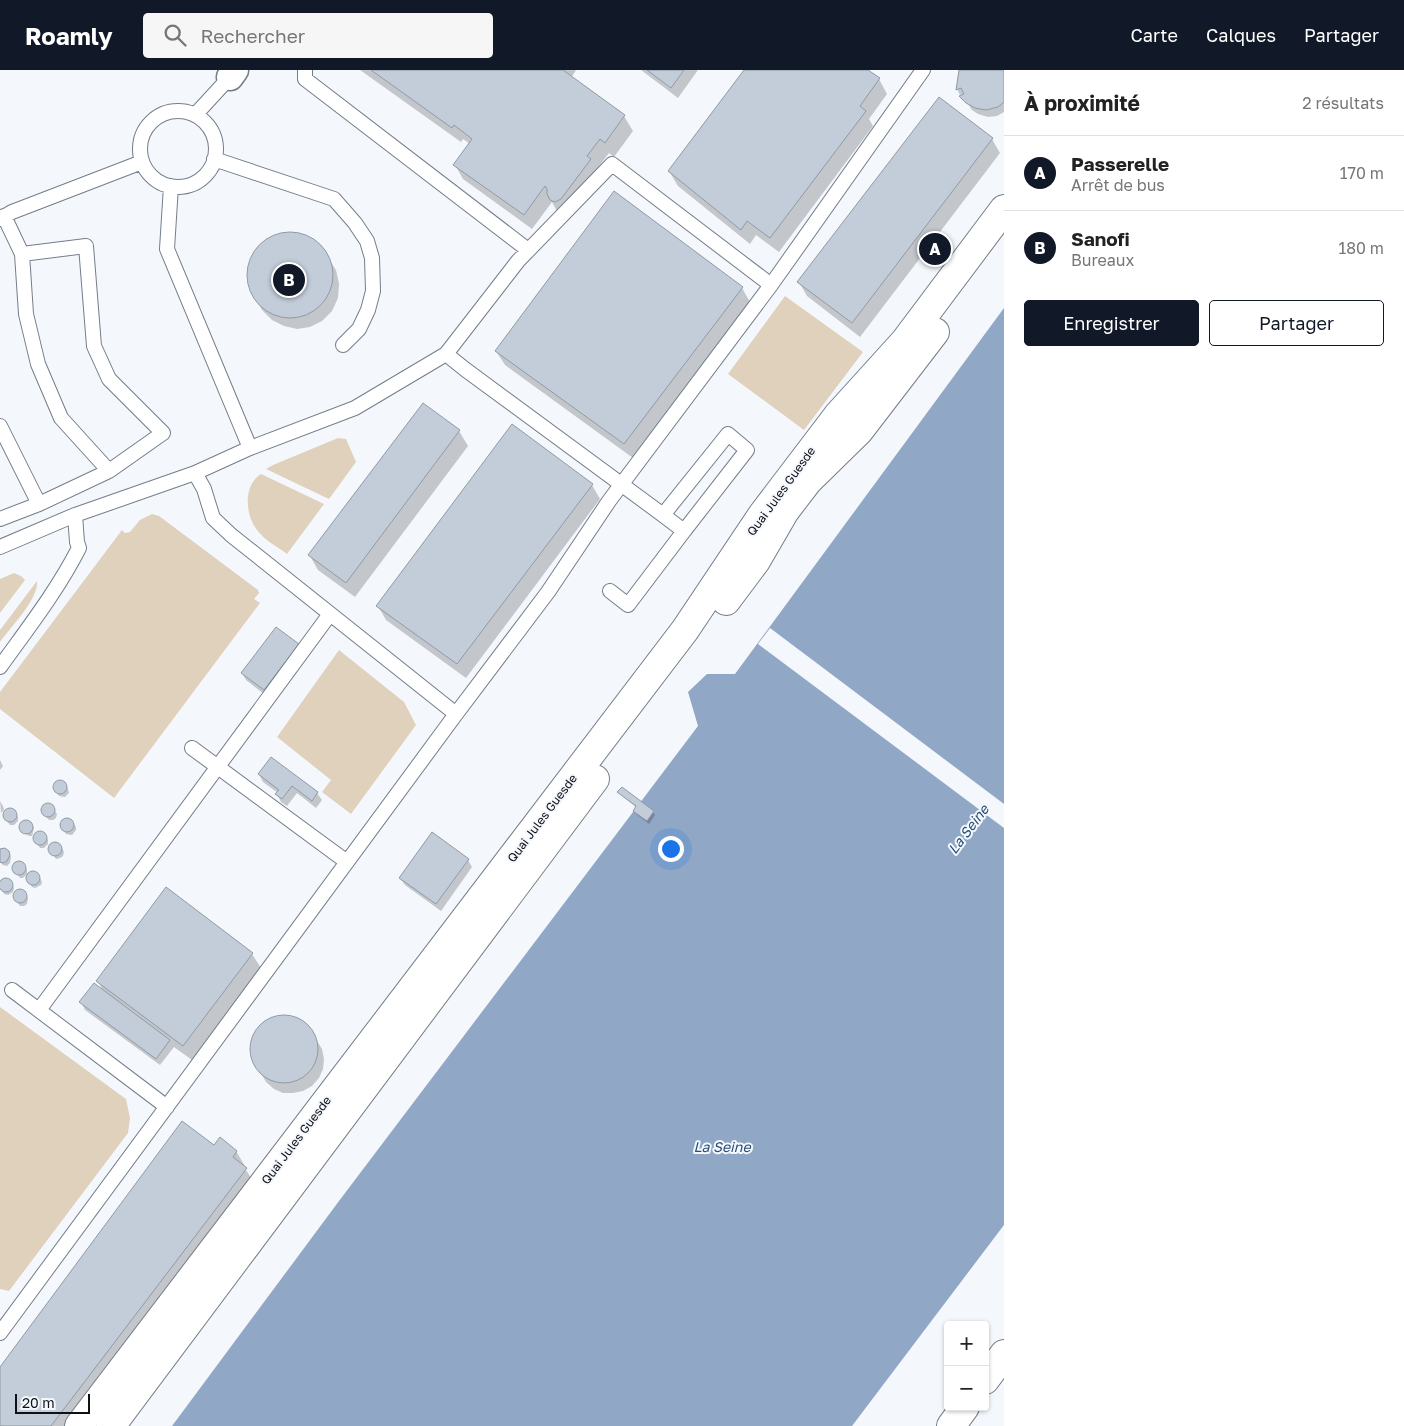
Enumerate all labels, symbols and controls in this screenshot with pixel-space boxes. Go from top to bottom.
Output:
search box [143,13,493,58]
text: Roamly [25,21,113,50]
icon: search [161,21,189,49]
text: Rechercher [201,24,305,47]
text: Carte [1131,24,1178,46]
text: Calques [1206,24,1276,46]
text: Partager [1304,24,1379,46]
text: À proximité [1024,90,1140,116]
text: 2 résultats [1302,93,1384,113]
text: Passerelle [1071,152,1169,175]
text: A [1034,163,1046,183]
text: 170 m [1340,163,1384,183]
text: Arrêt de bus [1071,175,1165,195]
text: Sanofi [1071,227,1130,250]
pin: A [919,230,951,268]
text: B [1034,238,1046,258]
text: 180 m [1338,238,1384,258]
text: Bureaux [1071,250,1134,270]
pin: B [273,261,305,299]
button: Enregistrer [1024,300,1199,346]
button: Partager [1209,300,1384,346]
street label: Quai Jules Guesde [744,443,818,538]
street label: Quai Jules Guesde [504,771,580,865]
water label: La Seine [944,800,992,857]
your location [658,836,684,862]
street label: Quai Jules Guesde [258,1093,334,1187]
water label: La Seine [693,1138,751,1155]
map controls [944,1321,989,1411]
button: + [944,1321,989,1366]
button: − [944,1366,989,1411]
scale bar [15,1391,90,1414]
text: 20 m [22,1394,55,1411]

